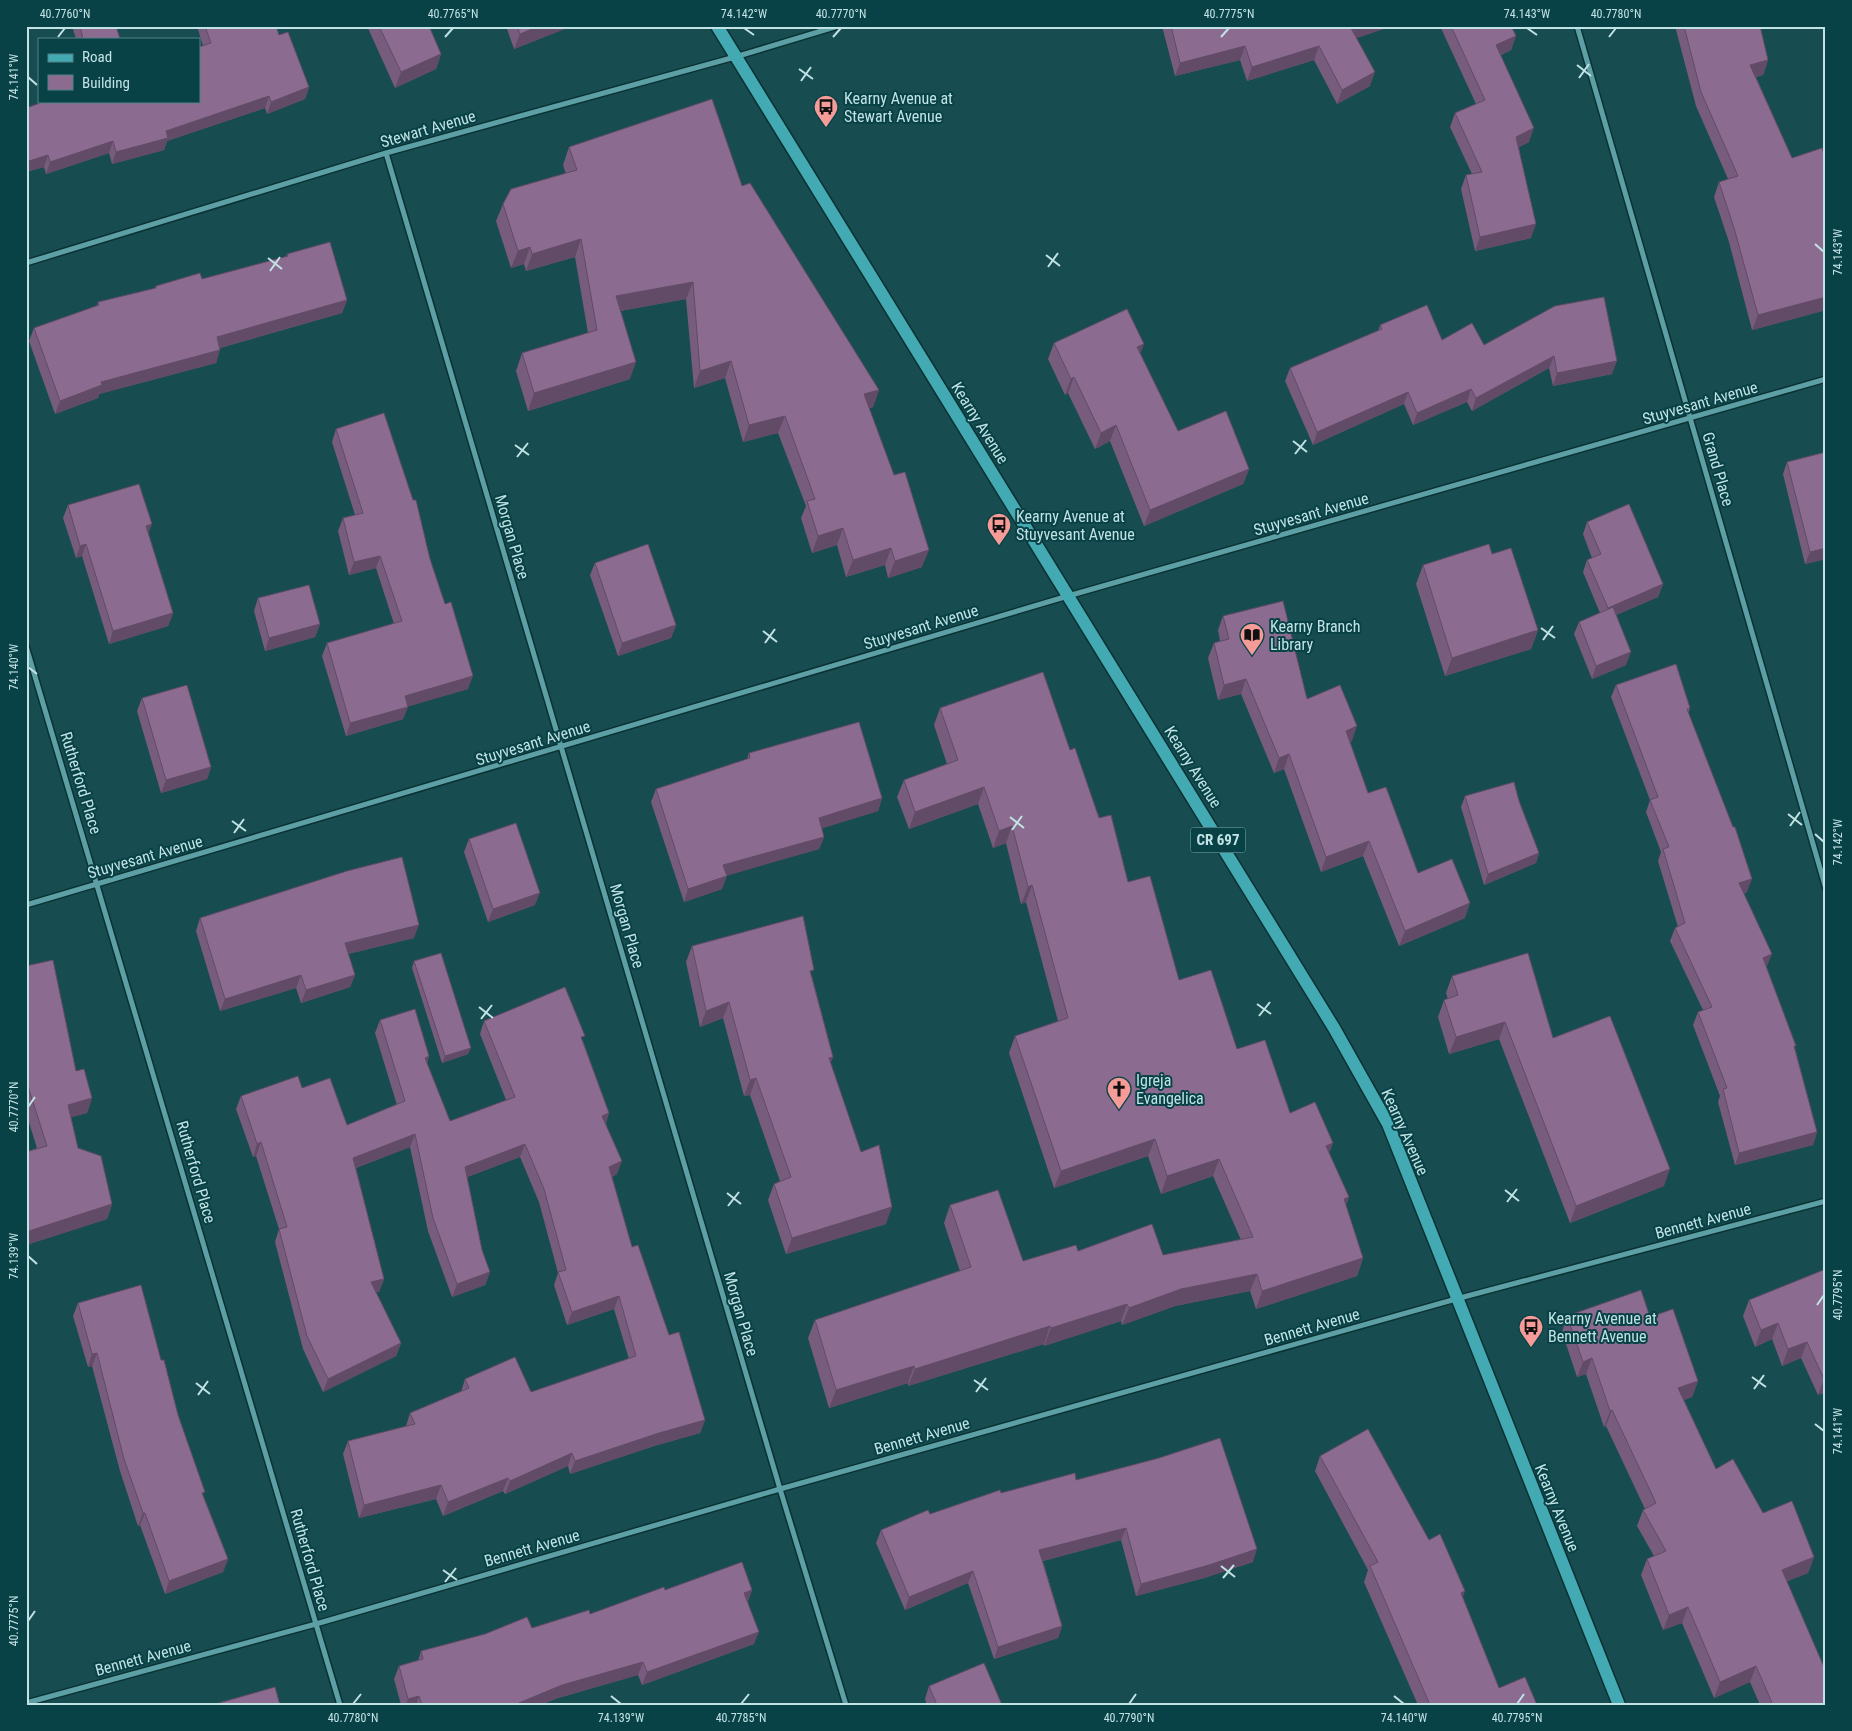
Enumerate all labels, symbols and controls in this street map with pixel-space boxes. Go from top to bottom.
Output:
text: 40.7760°N [40,7,90,21]
text: 40.7765°N [428,7,478,21]
text: 74.142°W [721,7,767,21]
text: 40.7770°N [816,7,866,21]
text: 40.7775°N [1204,7,1254,21]
text: 74.143°W [1504,7,1550,21]
text: 40.7780°N [1591,7,1641,21]
legend [38,38,200,102]
text: Road [82,48,112,66]
text: 74.141°W [7,54,21,100]
text: Building [82,74,130,92]
place label: Kearny Avenue at Stewart Avenue [844,89,953,126]
bus stop icon: Kearny Avenue at Stewart Avenue [813,94,839,128]
street label: Stewart Avenue [378,106,478,152]
text: 74.143°W [1831,229,1845,275]
street label: Stuyvesant Avenue [1640,377,1760,429]
street label: Kearny Avenue [947,379,1013,467]
street label: Grand Place [1698,430,1738,508]
street label: Stuyvesant Avenue [1251,488,1371,540]
street label: Morgan Place [491,493,533,581]
place label: Kearny Avenue at Stuyvesant Avenue [1016,507,1135,544]
bus stop icon: Kearny Avenue at Stuyvesant Avenue [986,512,1012,546]
street label: Stuyvesant Avenue [861,601,981,653]
place label: Kearny Branch Library [1270,617,1360,654]
library icon: Kearny Branch Library [1239,622,1265,656]
text: 74.140°W [7,644,21,690]
street label: Stuyvesant Avenue [473,717,593,769]
street label: Kearny Avenue [1160,723,1226,811]
street label: Rutherford Place [56,730,106,836]
text: 74.142°W [1831,819,1845,865]
road number: CR 697 [1190,828,1246,852]
street label: Stuyvesant Avenue [85,831,205,883]
street label: Morgan Place [606,882,648,970]
place label: Igreja Evangelica [1136,1071,1204,1108]
church icon: Igreja Evangelica [1106,1076,1132,1110]
text: 40.7770°N [7,1082,21,1132]
street label: Kearny Avenue [1377,1086,1433,1178]
street label: Rutherford Place [172,1119,220,1225]
street label: Bennett Avenue [1653,1199,1753,1243]
text: 74.139°W [7,1233,21,1279]
street label: Morgan Place [720,1270,762,1358]
text: 40.7795°N [1831,1270,1845,1320]
street label: Bennett Avenue [1262,1304,1362,1350]
place label: Kearny Avenue at Bennett Avenue [1548,1309,1657,1346]
bus stop icon: Kearny Avenue at Bennett Avenue [1518,1314,1544,1348]
text: 74.141°W [1831,1408,1845,1454]
street label: Bennett Avenue [872,1413,972,1459]
street label: Kearny Avenue [1531,1461,1583,1555]
street label: Rutherford Place [286,1507,334,1613]
street label: Bennett Avenue [482,1525,582,1571]
text: 40.7775°N [7,1596,21,1646]
street label: Bennett Avenue [93,1636,193,1680]
text: 40.7780°N [328,1711,378,1725]
text: 74.139°W [598,1711,644,1725]
text: 40.7785°N [716,1711,766,1725]
text: 40.7790°N [1104,1711,1154,1725]
text: 74.140°W [1381,1711,1427,1725]
text: 40.7795°N [1492,1711,1542,1725]

